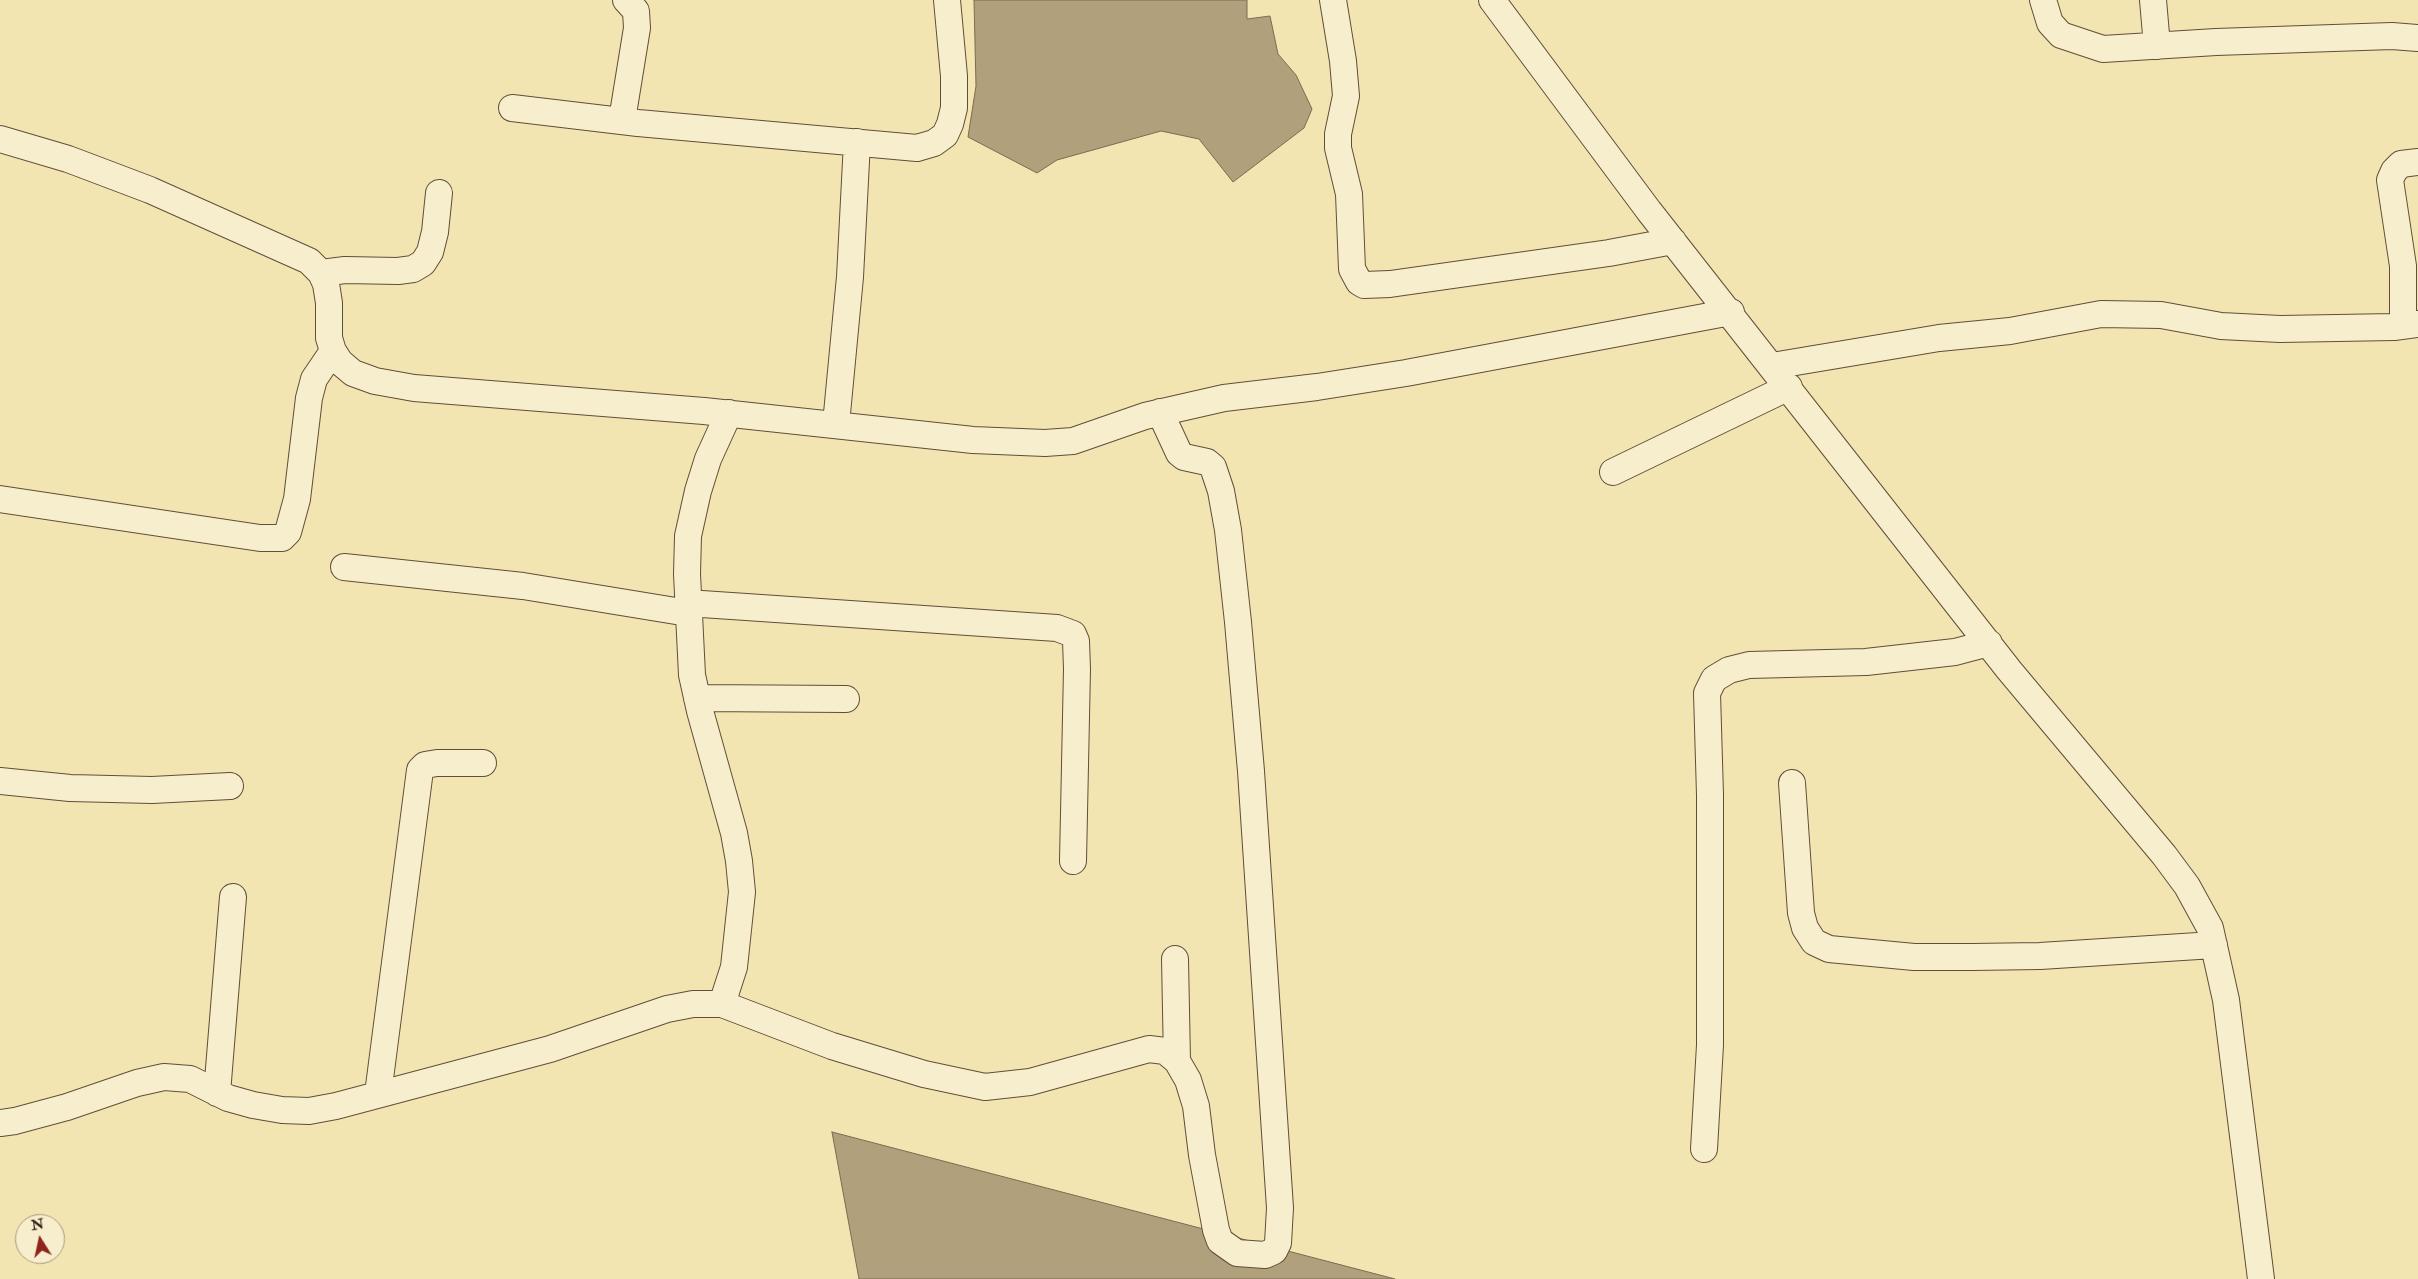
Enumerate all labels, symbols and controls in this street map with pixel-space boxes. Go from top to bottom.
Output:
north arrow [15,1214,65,1264]
text: N [30,1215,45,1234]

